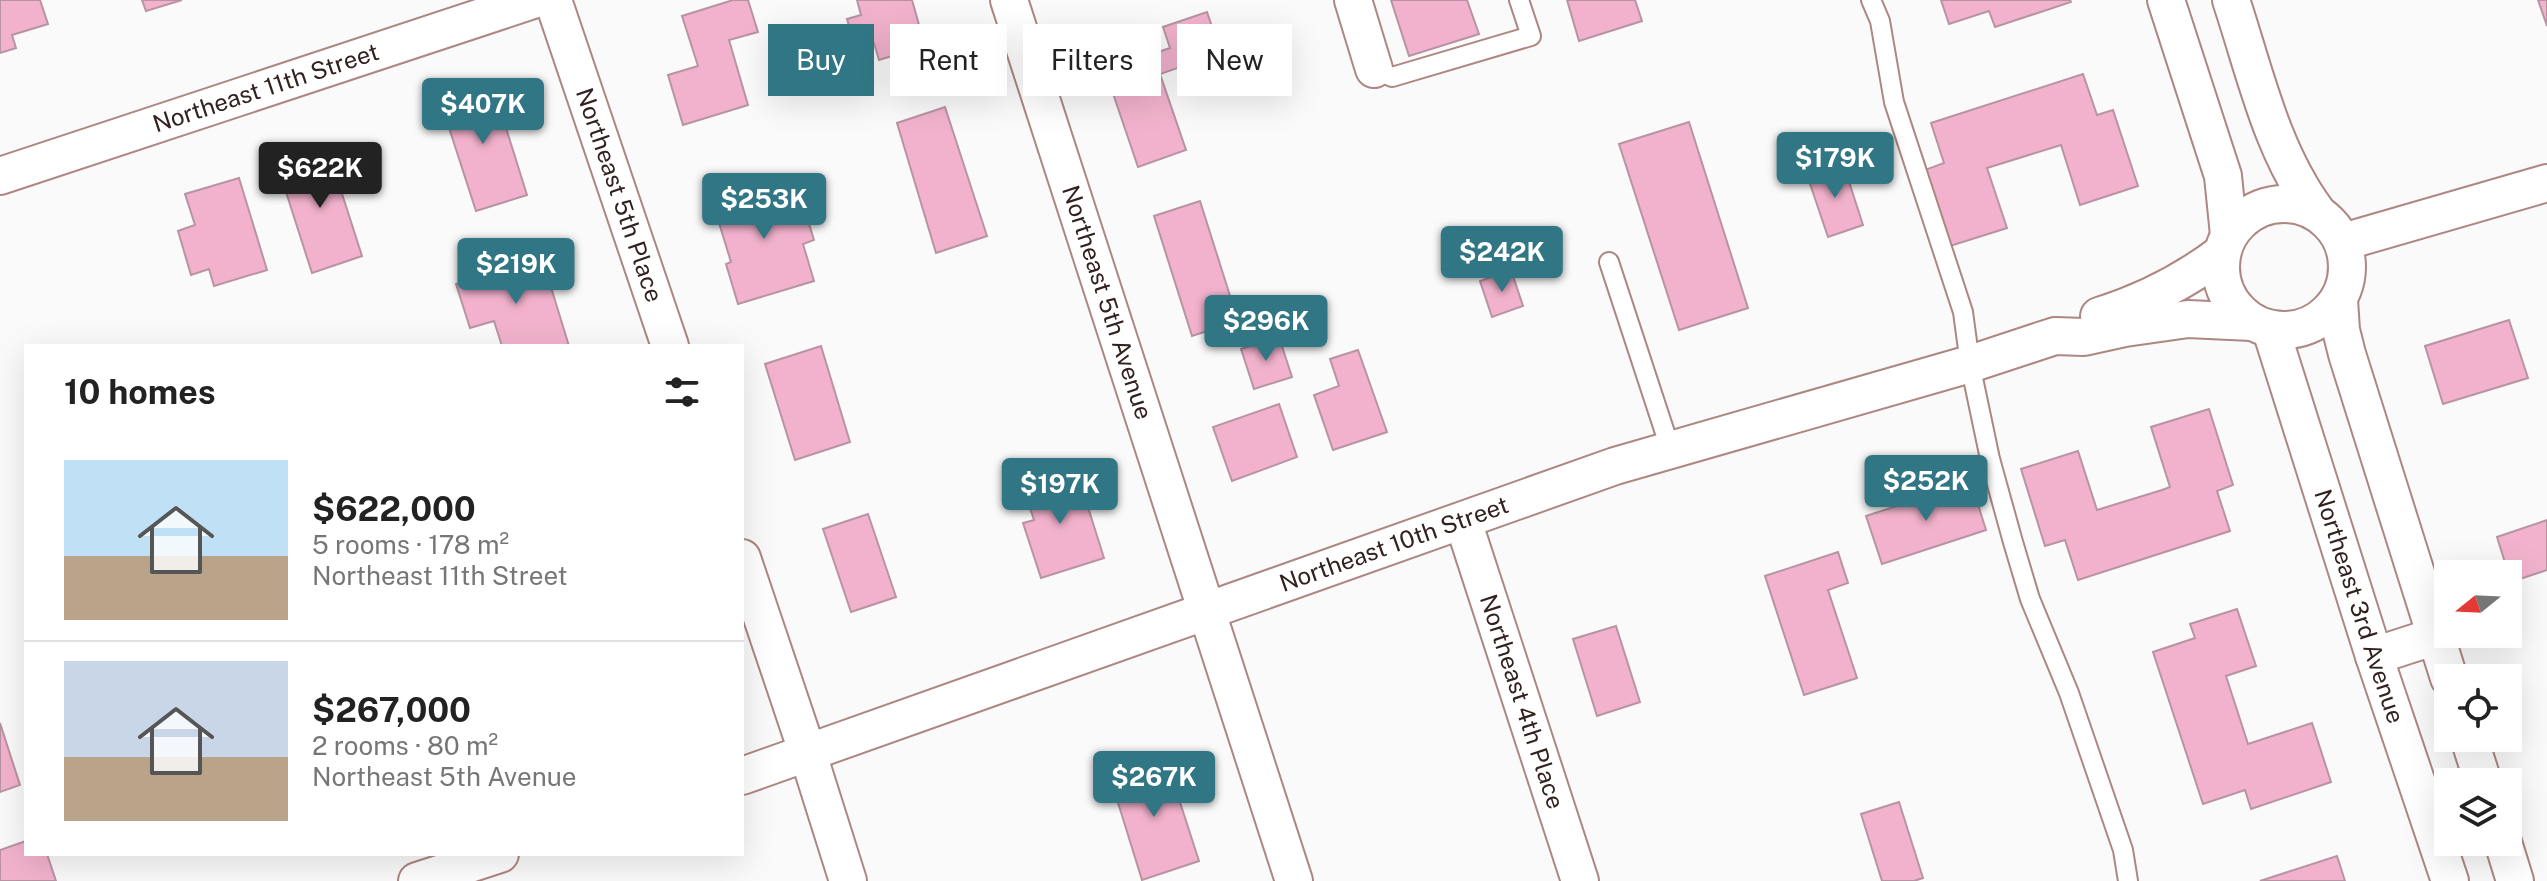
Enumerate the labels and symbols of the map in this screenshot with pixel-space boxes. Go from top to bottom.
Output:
street label: Northeast 11th Street [149,37,382,138]
pin: $407K [427,78,539,146]
street label: Northeast 5th Place [571,84,669,305]
pin: $179K [1779,132,1891,200]
pin: $622K [264,142,376,210]
pin: $253K [708,173,820,241]
street label: Northeast 5th Avenue [1057,182,1159,423]
pin: $242K [1446,226,1558,294]
pin: $219K [460,238,572,306]
pin: $296K [1210,295,1322,363]
pin: $252K [1870,455,1982,523]
pin: $197K [1004,458,1116,526]
street label: Northeast 3rd Avenue [2309,485,2411,727]
street label: Northeast 10th Street [1275,490,1512,597]
north arrow [2434,560,2522,648]
street label: Northeast 4th Place [1475,591,1571,812]
pin: $267K [1098,751,1210,819]

